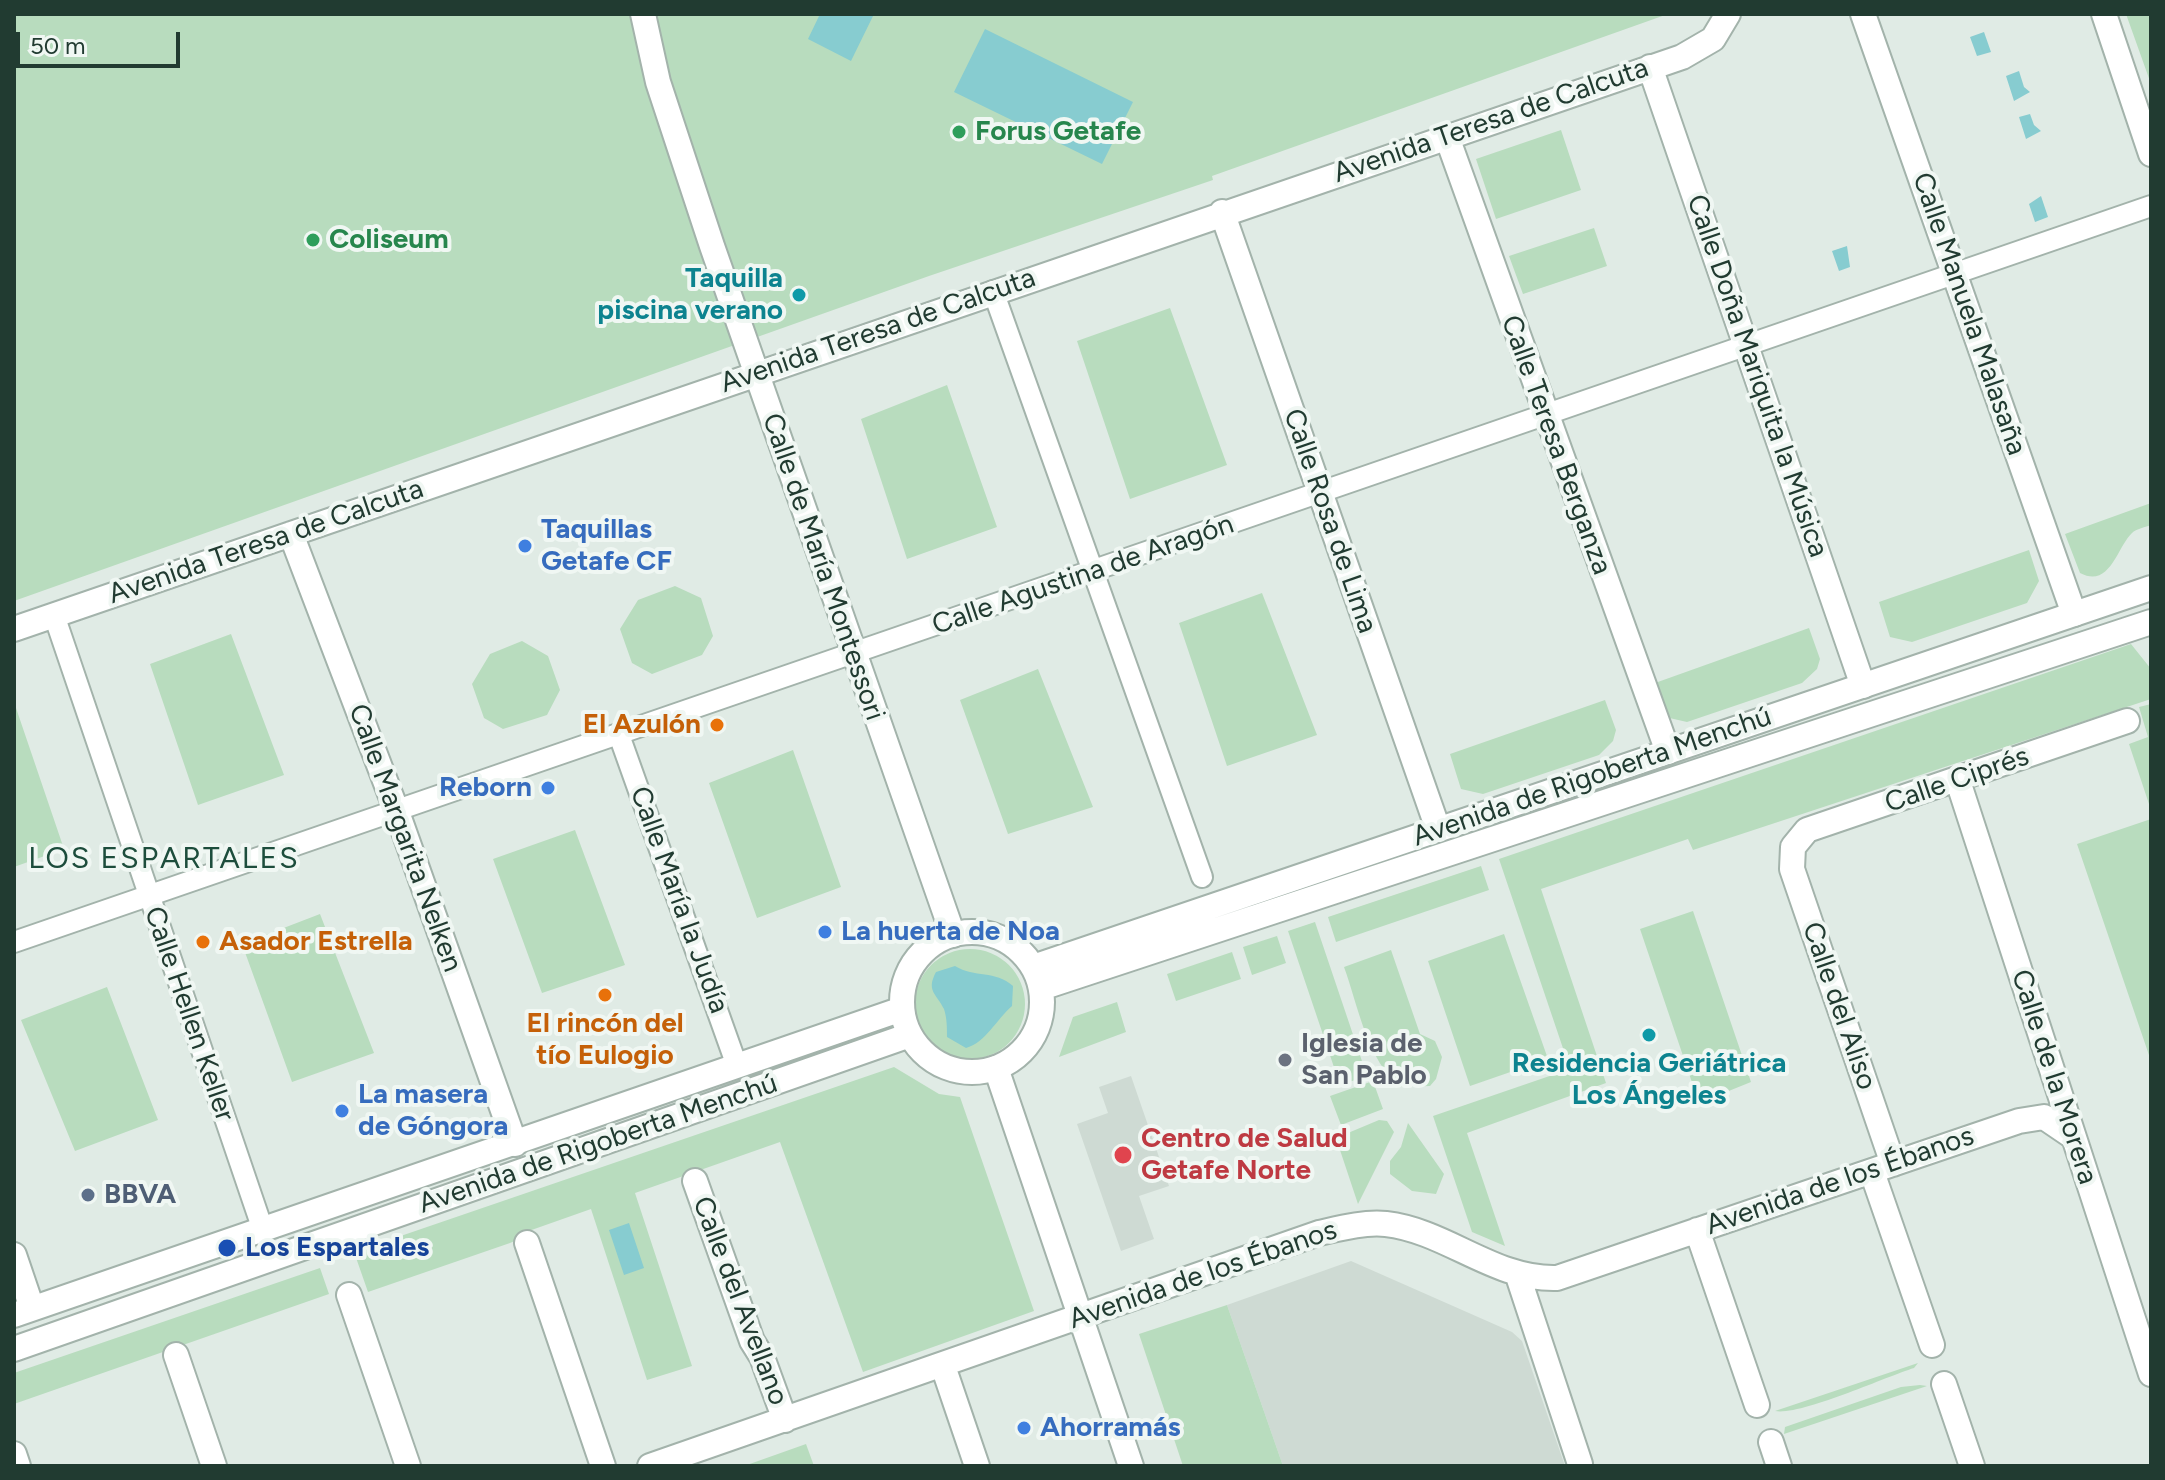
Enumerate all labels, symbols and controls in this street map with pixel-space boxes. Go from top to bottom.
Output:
scale bar [20,16,184,66]
text: 50 m [30,31,86,60]
street label: Avenida Teresa de Calcuta [1329,51,1653,191]
place label: Forus Getafe [975,115,1141,149]
marker: Forus Getafe [950,123,968,141]
street label: Calle Manuela Malasaña [1905,168,2033,460]
street label: Calle Doña Mariquita la Música [1679,190,1835,562]
place label: Coliseum [329,223,449,257]
marker: Coliseum [304,231,322,249]
street label: Avenida Teresa de Calcuta [716,261,1040,401]
place label: Taquilla piscina verano [597,262,783,328]
marker: Taquilla piscina verano [790,286,808,304]
street label: Calle Teresa Berganza [1493,311,1619,579]
street label: Calle Rosa de Lima [1276,405,1384,637]
street label: Calle de María Montessori [755,409,891,725]
street label: Avenida Teresa de Calcuta [104,472,428,612]
street label: Calle Agustina de Aragón [928,508,1238,642]
place label: Taquillas Getafe CF [541,513,672,579]
marker: Taquillas Getafe CF [516,537,534,555]
street label: Calle Margarita Nelken [341,700,469,976]
street label: Avenida de Rigoberta Menchú [1408,700,1776,854]
place label: El Azulón [583,708,701,742]
marker: El Azulón [708,716,726,734]
street label: Calle Ciprés [1881,740,2033,820]
place label: Reborn [439,771,532,805]
marker: Reborn [539,779,557,797]
street label: Calle María la Judía [622,782,736,1018]
district label: LOS ESPARTALES [28,841,300,877]
street label: Calle Hellen Keller [137,902,241,1126]
place label: La huerta de Noa [841,915,1060,949]
street label: Calle del Aliso [1795,918,1883,1094]
marker: La huerta de Noa [816,923,834,941]
place label: Asador Estrella [219,925,413,959]
marker: Asador Estrella [194,933,212,951]
street label: Calle de la Morera [2004,966,2104,1188]
marker: El rincón del tío Eulogio [596,986,614,1004]
place label: El rincón del tío Eulogio [526,1007,684,1073]
marker: Residencia Geriátrica Los Ángeles [1640,1026,1658,1044]
place label: Iglesia de San Pablo [1301,1027,1427,1093]
place label: Residencia Geriátrica Los Ángeles [1512,1047,1786,1113]
marker: Iglesia de San Pablo [1276,1051,1294,1069]
street label: Avenida de Rigoberta Menchú [414,1067,782,1221]
place label: La masera de Góngora [358,1078,508,1144]
marker: La masera de Góngora [333,1102,351,1120]
street label: Avenida de los Ébanos [1702,1119,1978,1243]
place label: Centro de Salud Getafe Norte [1141,1122,1348,1188]
marker: Centro de Salud Getafe Norte [1112,1144,1134,1166]
place label: BBVA [104,1178,176,1212]
marker: BBVA [79,1186,97,1204]
street label: Calle del Avellano [685,1192,795,1410]
street label: Avenida de los Ébanos [1065,1213,1341,1337]
place label: Los Espartales [245,1231,429,1265]
marker: Los Espartales [216,1237,238,1259]
place label: Ahorramás [1040,1411,1181,1445]
marker: Ahorramás [1015,1419,1033,1437]

